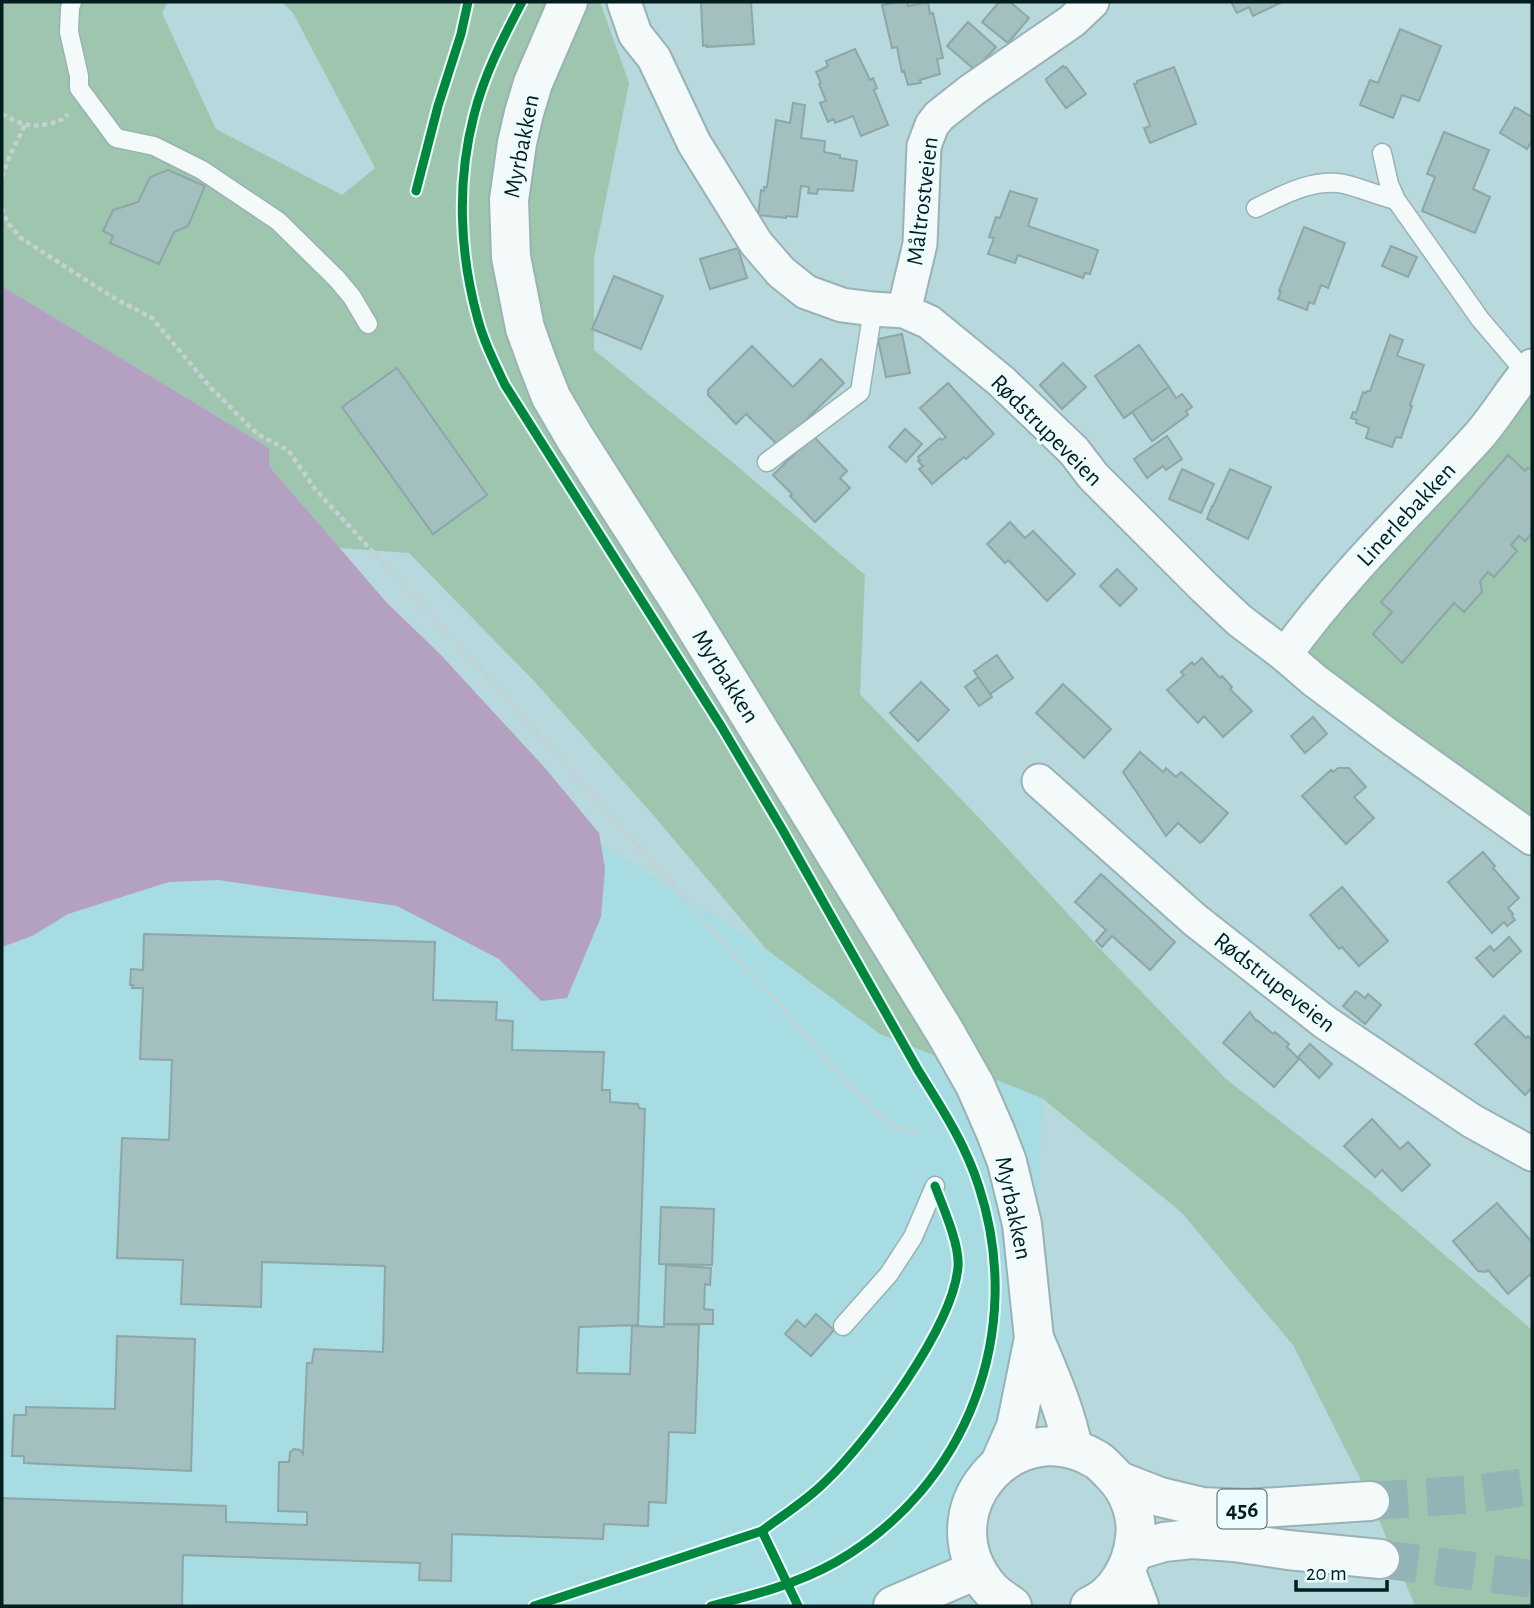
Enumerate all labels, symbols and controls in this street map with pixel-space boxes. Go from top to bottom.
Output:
street label: Myrbakken [500,92,544,200]
street label: Måltrostveien [903,135,943,267]
street label: Rødstrupeveien [986,370,1107,491]
street label: Linerlebakken [1353,458,1461,571]
street label: Myrbakken [687,626,763,727]
street label: Rødstrupeveien [1209,928,1340,1037]
street label: Myrbakken [990,1154,1036,1262]
road number: 456 [1218,1490,1266,1528]
scale bar [1296,1548,1387,1592]
text: 20 m [1306,1563,1347,1584]

